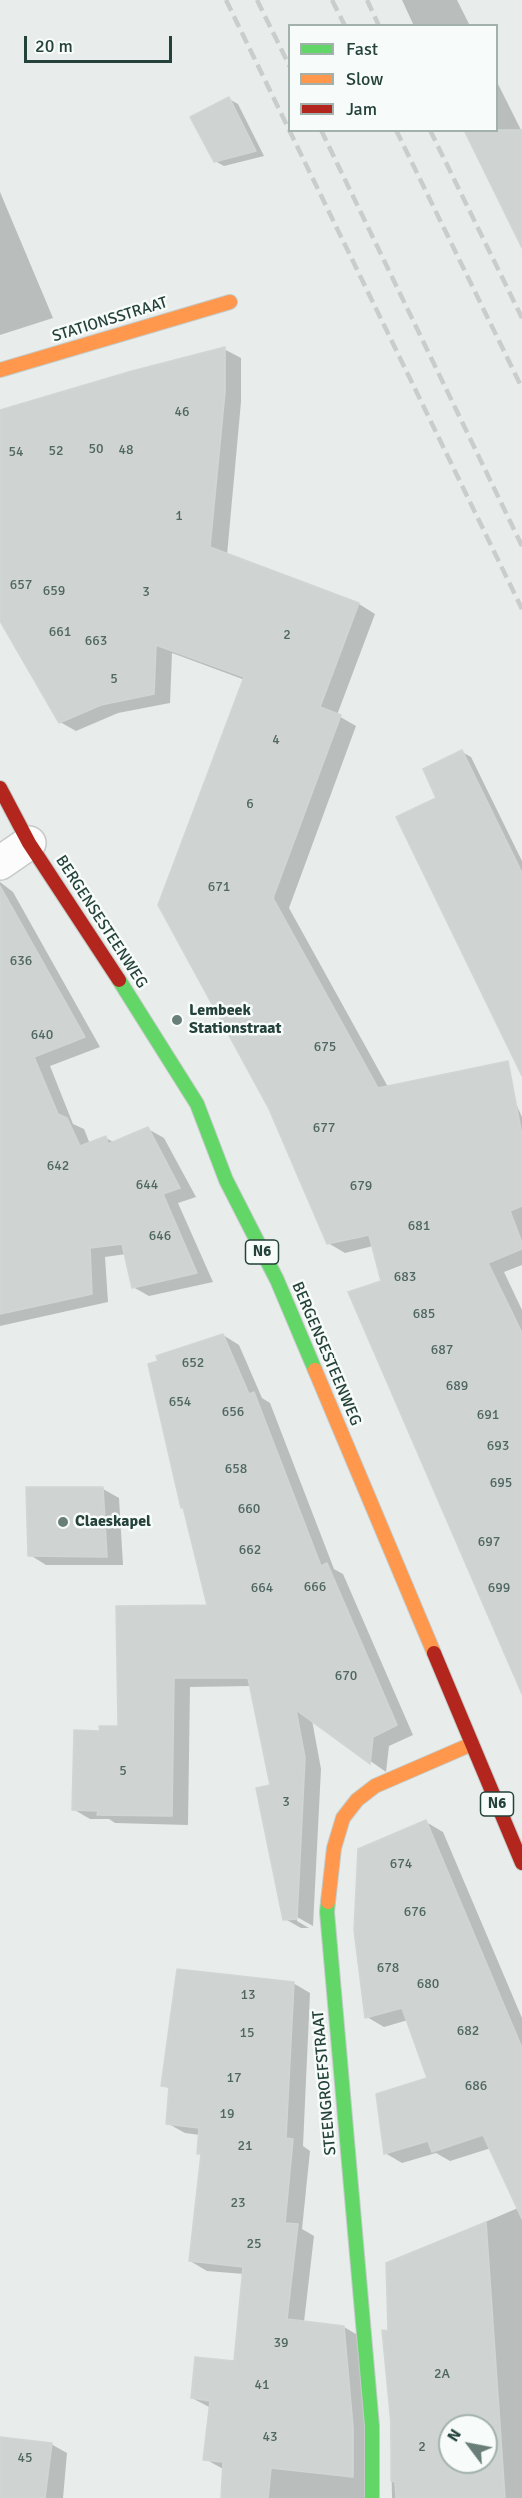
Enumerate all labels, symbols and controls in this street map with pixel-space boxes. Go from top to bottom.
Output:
scale bar [27,24,176,62]
legend [288,24,498,132]
text: 20 m [35,35,73,57]
text: Fast [346,38,378,60]
text: Slow [346,68,383,90]
text: Jam [346,98,377,120]
street label: STATIONSSTRAAT [50,293,170,347]
house number: 46 [174,404,190,420]
house number: 50 [88,441,104,457]
house number: 48 [118,442,134,458]
house number: 52 [48,443,64,459]
house number: 54 [8,444,24,460]
house number: 1 [175,508,183,524]
house number: 657 [10,577,32,593]
house number: 659 [43,583,65,599]
house number: 3 [142,584,150,600]
house number: 661 [49,624,71,640]
house number: 2 [283,627,291,643]
house number: 663 [85,633,107,649]
house number: 5 [110,671,118,687]
house number: 4 [272,732,280,748]
house number: 6 [246,796,254,812]
street label: BERGENSESTEENWEG [51,852,151,992]
house number: 671 [208,879,230,895]
house number: 636 [10,953,32,969]
place label: Lembeek Stationstraat [189,1001,281,1039]
marker: Lembeek Stationstraat [170,1013,184,1027]
house number: 640 [31,1027,53,1043]
house number: 675 [314,1039,336,1055]
house number: 677 [313,1120,335,1136]
house number: 642 [47,1158,69,1174]
house number: 644 [136,1177,158,1193]
house number: 679 [350,1178,372,1194]
house number: 681 [408,1218,430,1234]
house number: 646 [149,1228,171,1244]
road number: N6 [246,1240,278,1264]
house number: 683 [394,1269,416,1285]
street label: BERGENSESTEENWEG [287,1279,365,1429]
house number: 685 [413,1306,435,1322]
house number: 687 [431,1342,453,1358]
house number: 652 [182,1355,204,1371]
house number: 689 [446,1378,468,1394]
house number: 654 [169,1394,191,1410]
house number: 656 [222,1404,244,1420]
house number: 691 [477,1407,499,1423]
house number: 693 [487,1438,509,1454]
house number: 658 [225,1461,247,1477]
house number: 695 [490,1475,512,1491]
house number: 660 [238,1501,260,1517]
place label: Claeskapel [75,1512,151,1532]
marker: Claeskapel [56,1515,70,1529]
house number: 697 [478,1534,500,1550]
house number: 662 [239,1542,261,1558]
house number: 666 [304,1579,326,1595]
house number: 664 [251,1580,273,1596]
house number: 699 [488,1580,510,1596]
house number: 670 [335,1668,357,1684]
house number: 5 [119,1763,127,1779]
road number: N6 [480,1792,514,1816]
house number: 3 [282,1794,290,1810]
house number: 674 [390,1856,412,1872]
house number: 676 [404,1904,426,1920]
house number: 678 [377,1960,399,1976]
house number: 680 [417,1976,439,1992]
house number: 13 [240,1987,256,2003]
street label: STEENGROEFSTRAAT [309,2010,341,2156]
house number: 682 [457,2023,479,2039]
house number: 15 [239,2025,255,2041]
house number: 17 [226,2070,242,2086]
house number: 686 [465,2078,487,2094]
house number: 19 [219,2106,235,2122]
house number: 21 [237,2138,253,2154]
house number: 23 [230,2195,246,2211]
house number: 25 [246,2236,262,2252]
house number: 39 [273,2335,289,2351]
house number: 2A [434,2366,450,2382]
house number: 41 [254,2377,270,2393]
north arrow [438,2414,498,2474]
text: N [443,2426,466,2446]
house number: 43 [262,2429,278,2445]
house number: 2 [418,2439,426,2455]
house number: 45 [17,2450,33,2466]

